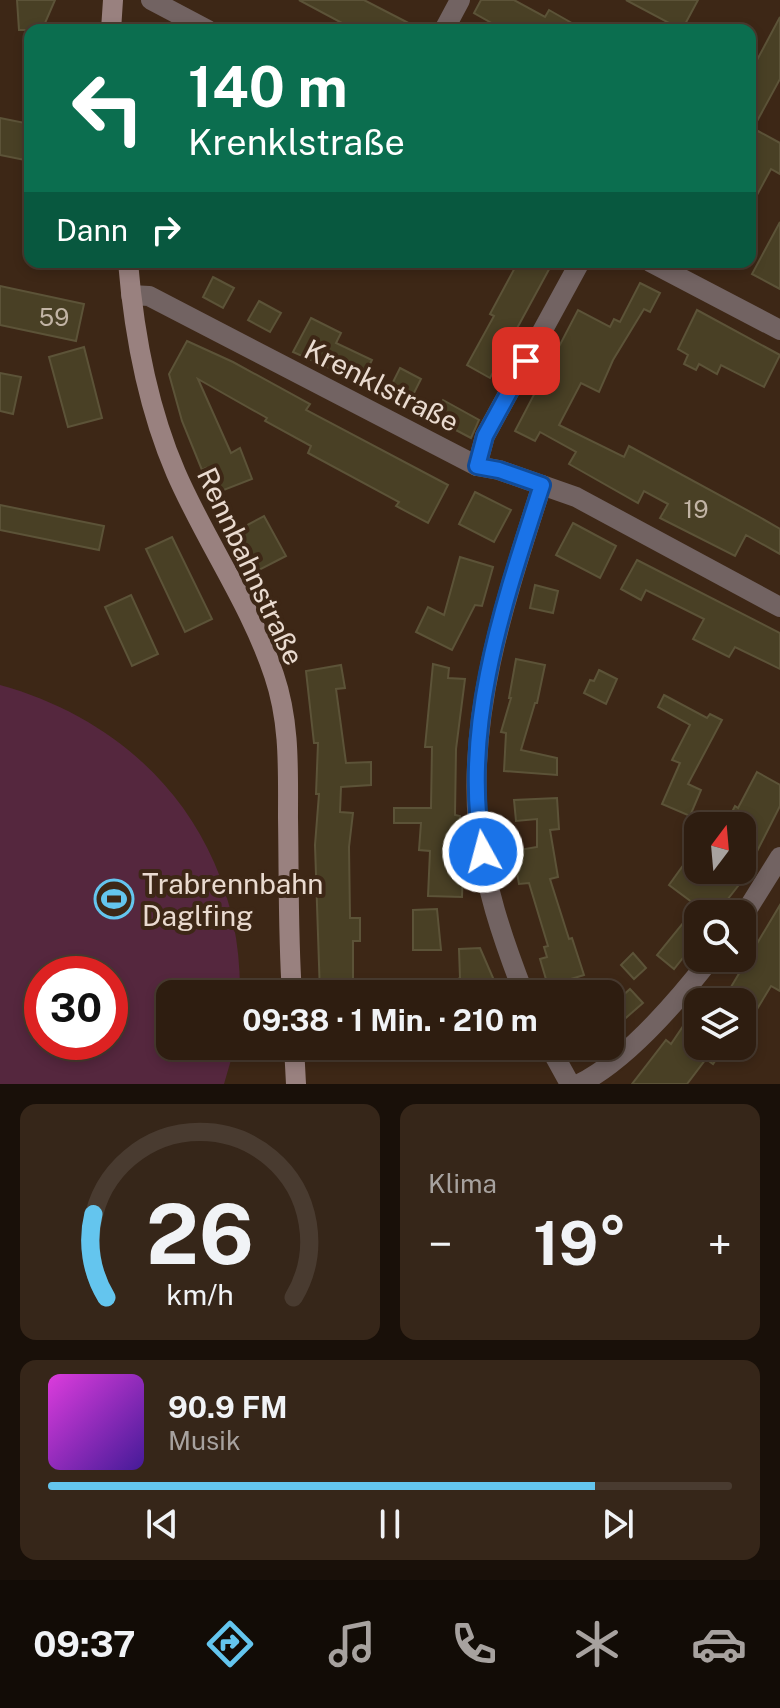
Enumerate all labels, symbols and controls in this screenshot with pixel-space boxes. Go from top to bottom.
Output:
text: 140 m [188,54,348,120]
icon: left [56,56,160,160]
text: Krenklstraße [188,121,405,163]
icon: right [144,208,188,252]
text: Dann [56,212,128,248]
house number: 59 [39,303,69,331]
pin [492,327,560,395]
street label: Krenklstraße [299,332,465,438]
icon: arrive [504,339,548,383]
street label: Rennbahnstraße [191,462,311,670]
house number: 19 [684,495,708,523]
position arrow [441,810,525,894]
north arrow [684,812,756,884]
map controls [684,812,756,1060]
place label: Trabrennbahn Daglfing [142,867,324,932]
sports icon: Trabrennbahn Daglfing [93,878,135,920]
button: search [684,900,756,972]
speed limit sign: 30 [24,956,128,1060]
button: layers [684,988,756,1060]
text: 09:38 · 1 Min. · 210 m [242,1002,538,1038]
text: Klima [428,1168,497,1199]
text: 26 [146,1185,254,1283]
text: 19° [533,1208,627,1279]
text: − [428,1218,452,1270]
text: + [708,1218,732,1270]
text: km/h [166,1278,234,1311]
text: 90.9 FM [168,1389,288,1425]
text: Musik [168,1425,240,1456]
icon: previous [140,1502,184,1546]
icon: pause [368,1502,412,1546]
icon: next [596,1502,640,1546]
icon: directions [202,1616,258,1672]
icon: music [324,1616,380,1672]
icon: phone [446,1616,502,1672]
icon: climate [569,1616,625,1672]
icon: car [691,1616,747,1672]
text: 09:37 [33,1623,136,1665]

